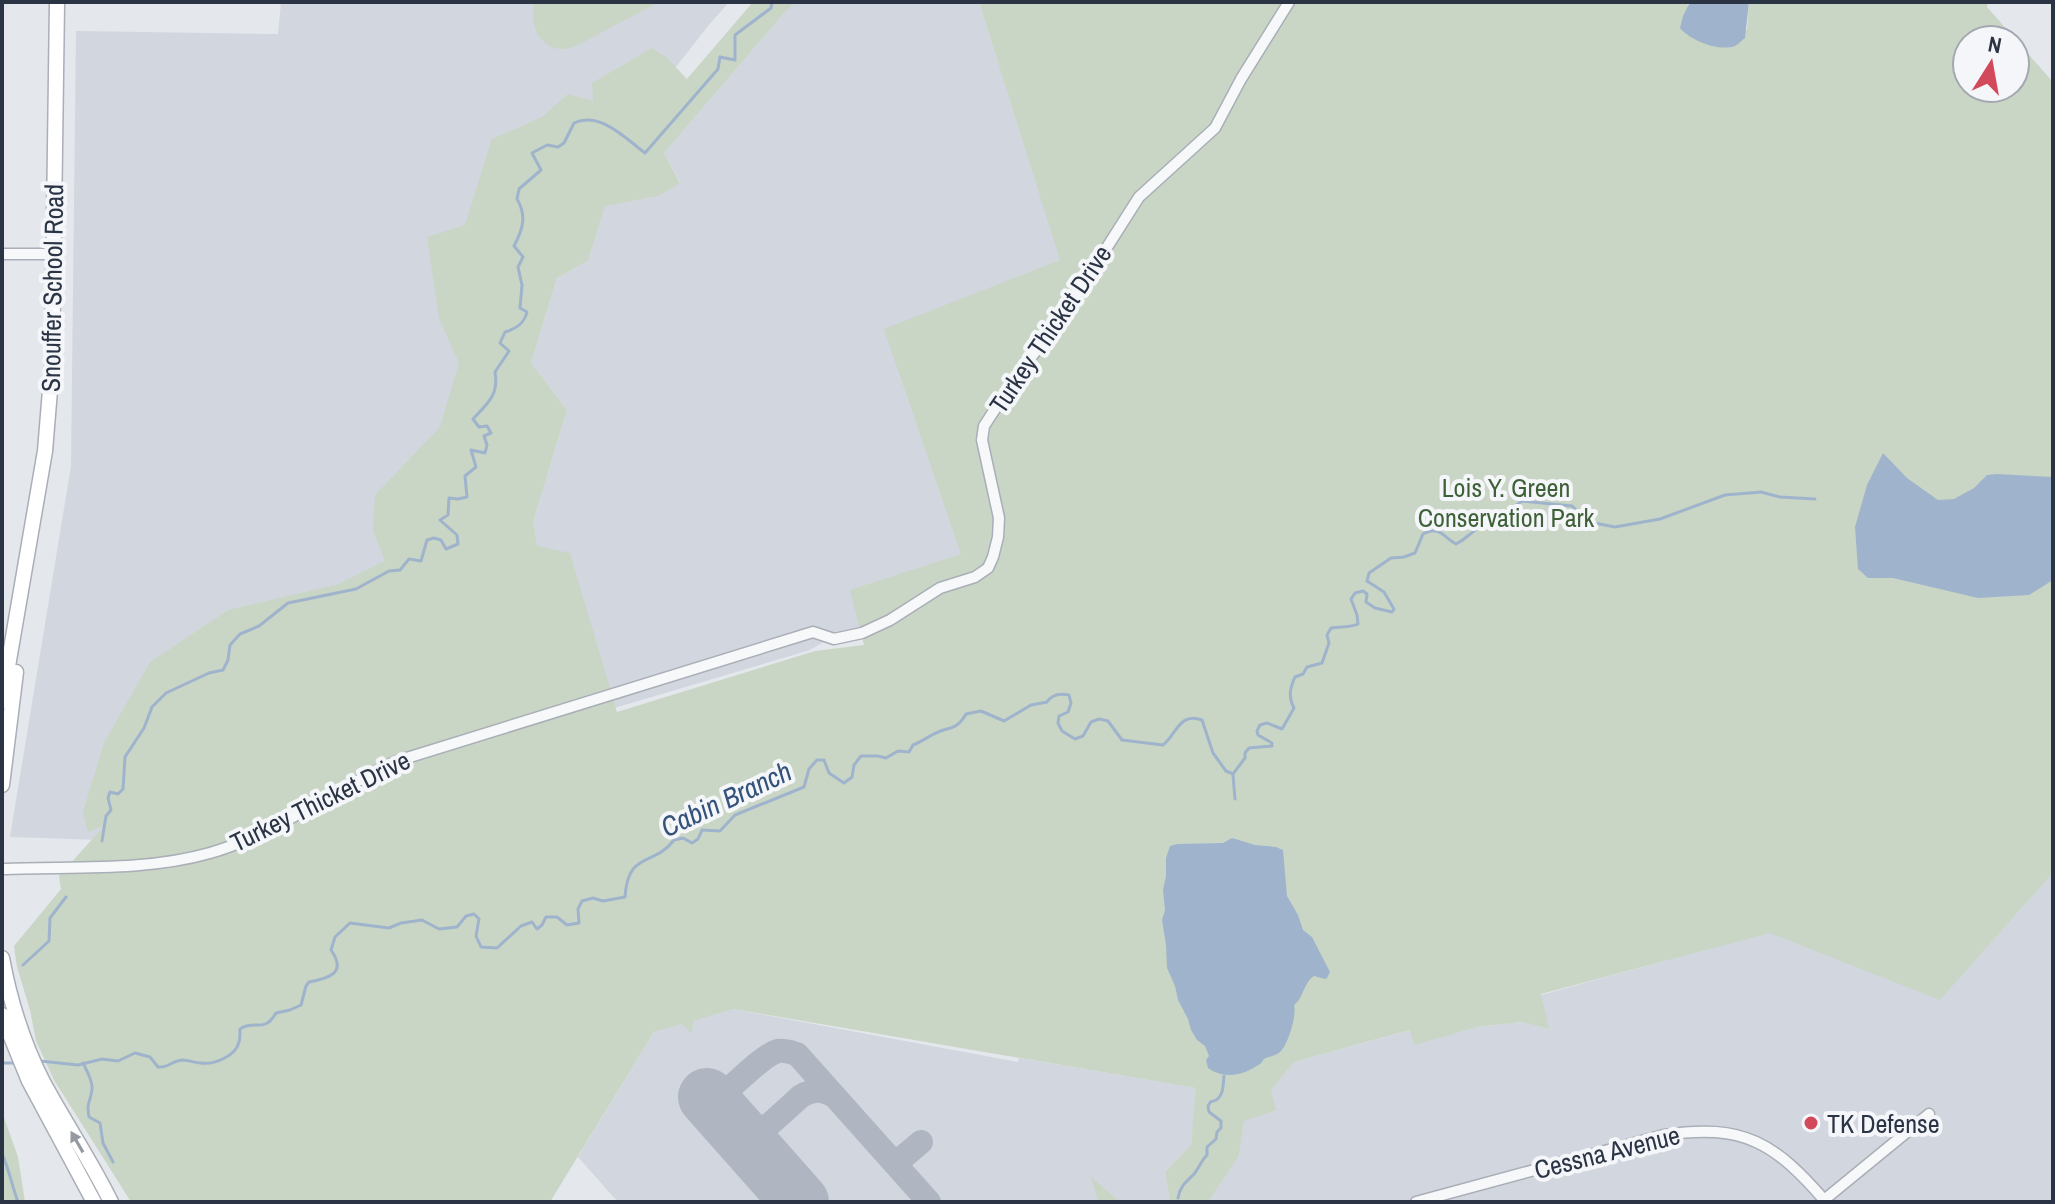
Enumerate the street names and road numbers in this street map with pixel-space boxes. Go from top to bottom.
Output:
street label: Snouffer School Road [33,184,71,392]
street label: Turkey Thicket Drive [981,238,1119,420]
street label: Turkey Thicket Drive [224,742,416,860]
street label: Cessna Avenue [1530,1117,1684,1187]

